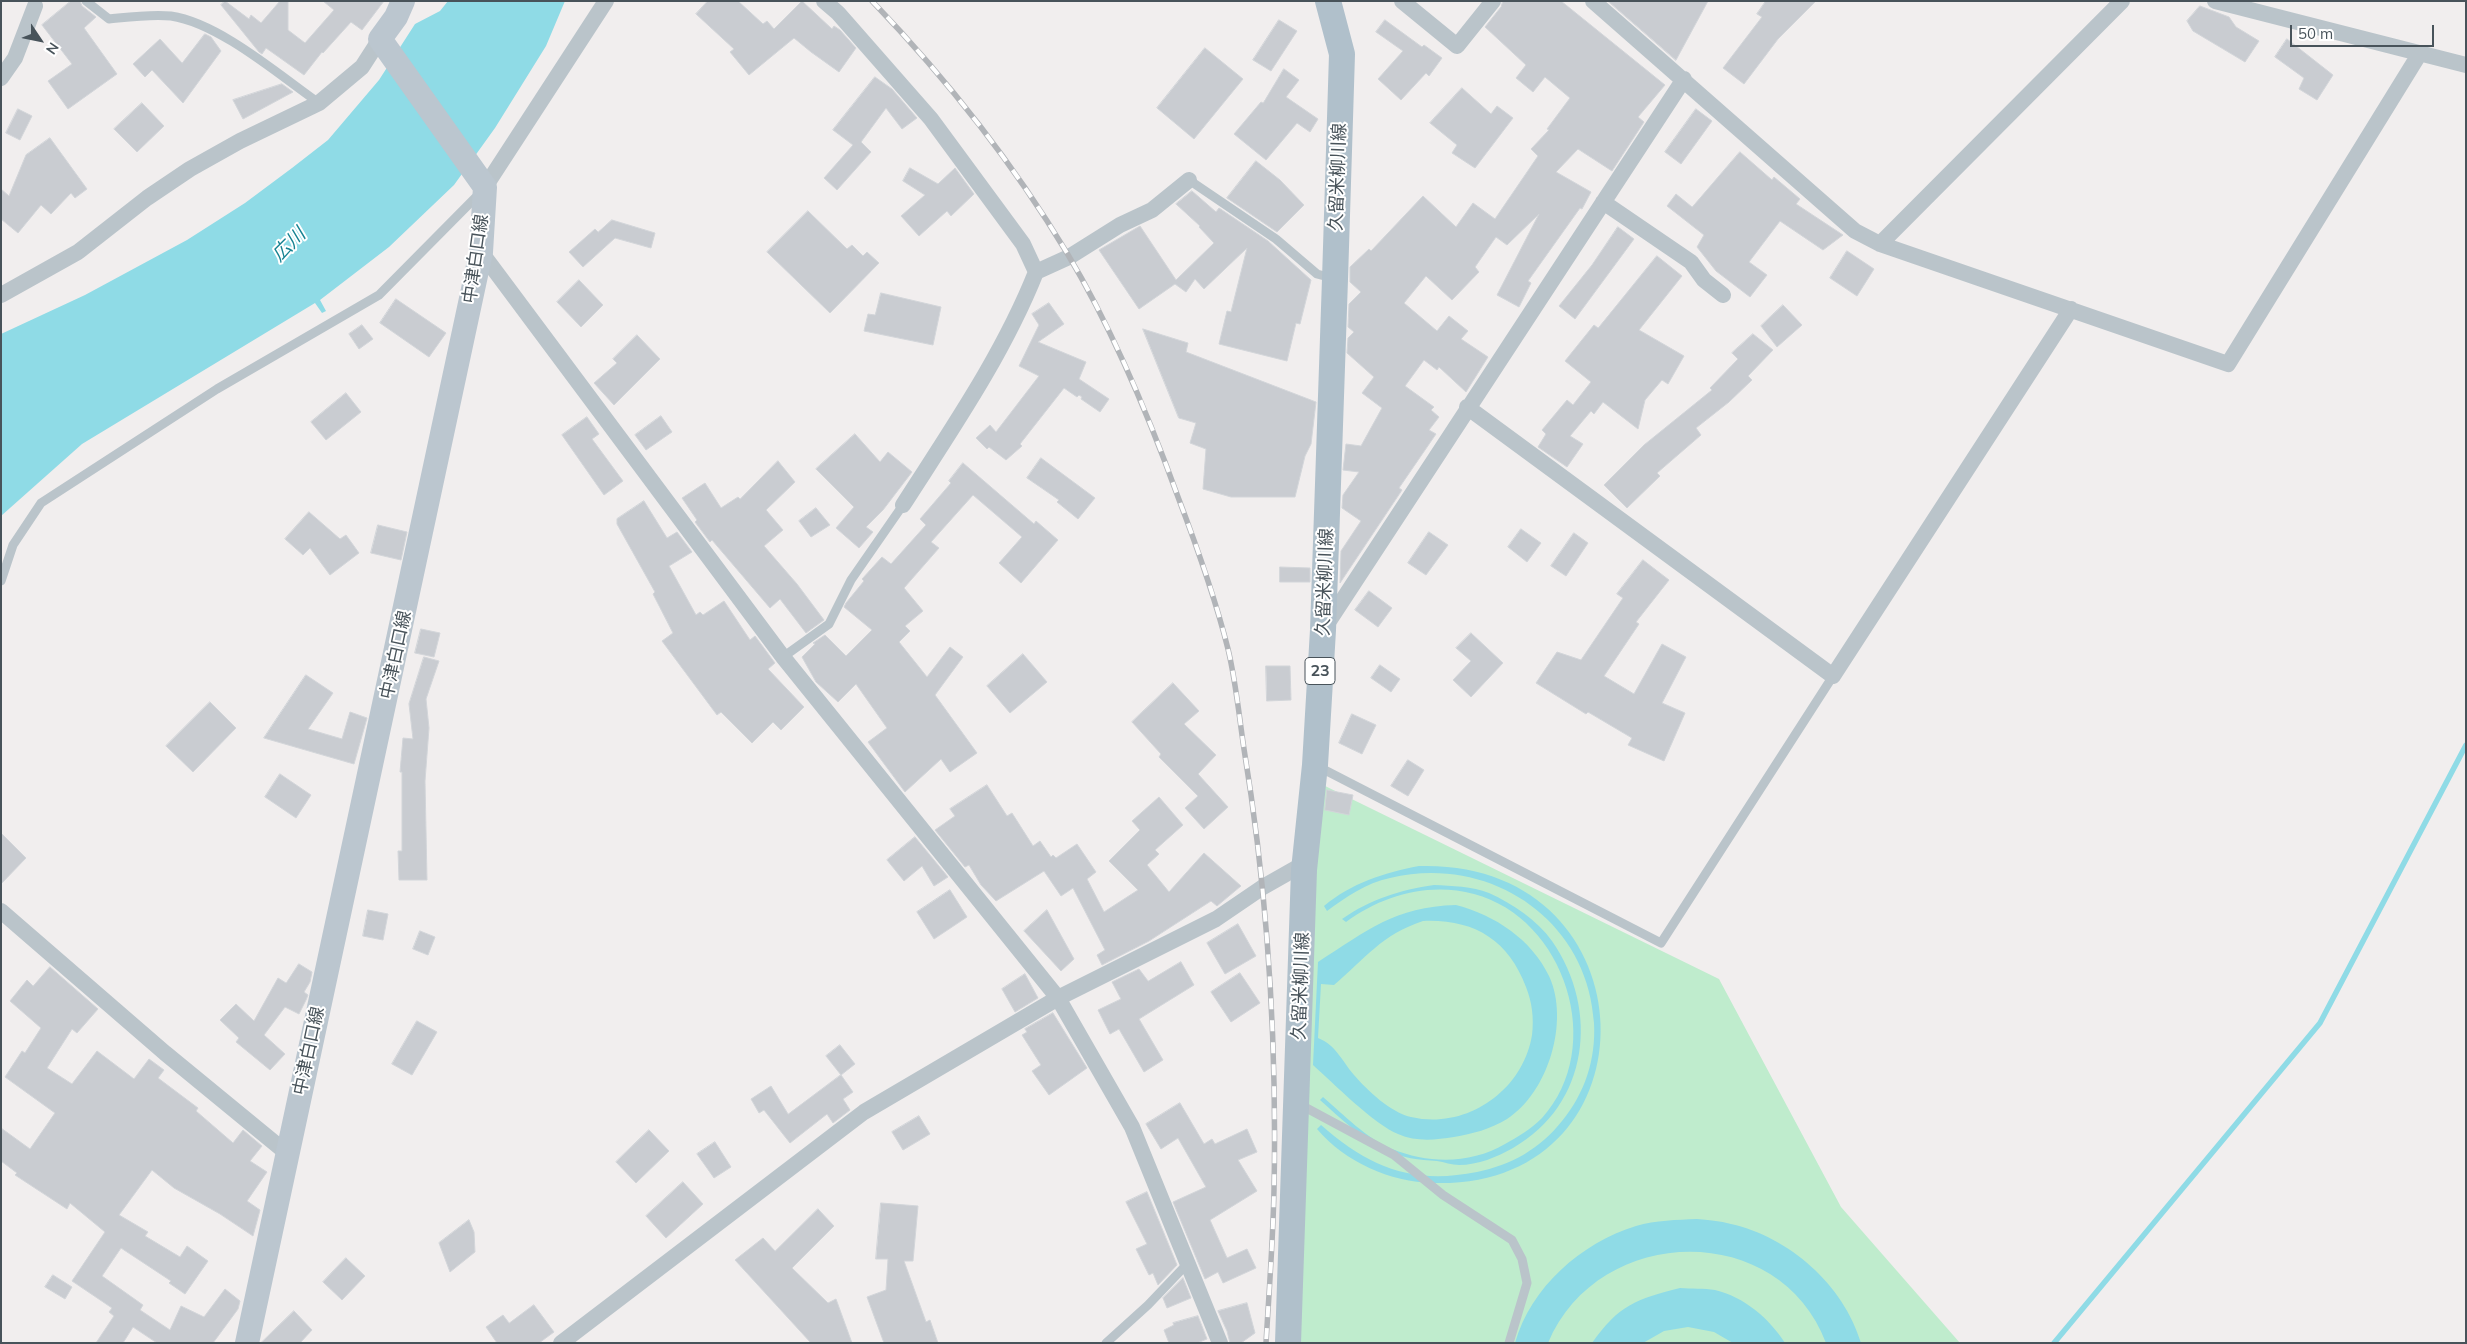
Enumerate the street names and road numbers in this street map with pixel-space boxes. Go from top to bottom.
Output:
street label: 久留米柳川線 [1325,123,1351,231]
street label: 中津白口線 [459,213,493,305]
street label: 久留米柳川線 [1312,528,1338,636]
street label: 中津白口線 [376,609,416,701]
road number: 23 [1305,658,1335,684]
street label: 久留米柳川線 [1288,932,1314,1040]
street label: 中津白口線 [289,1005,329,1097]

